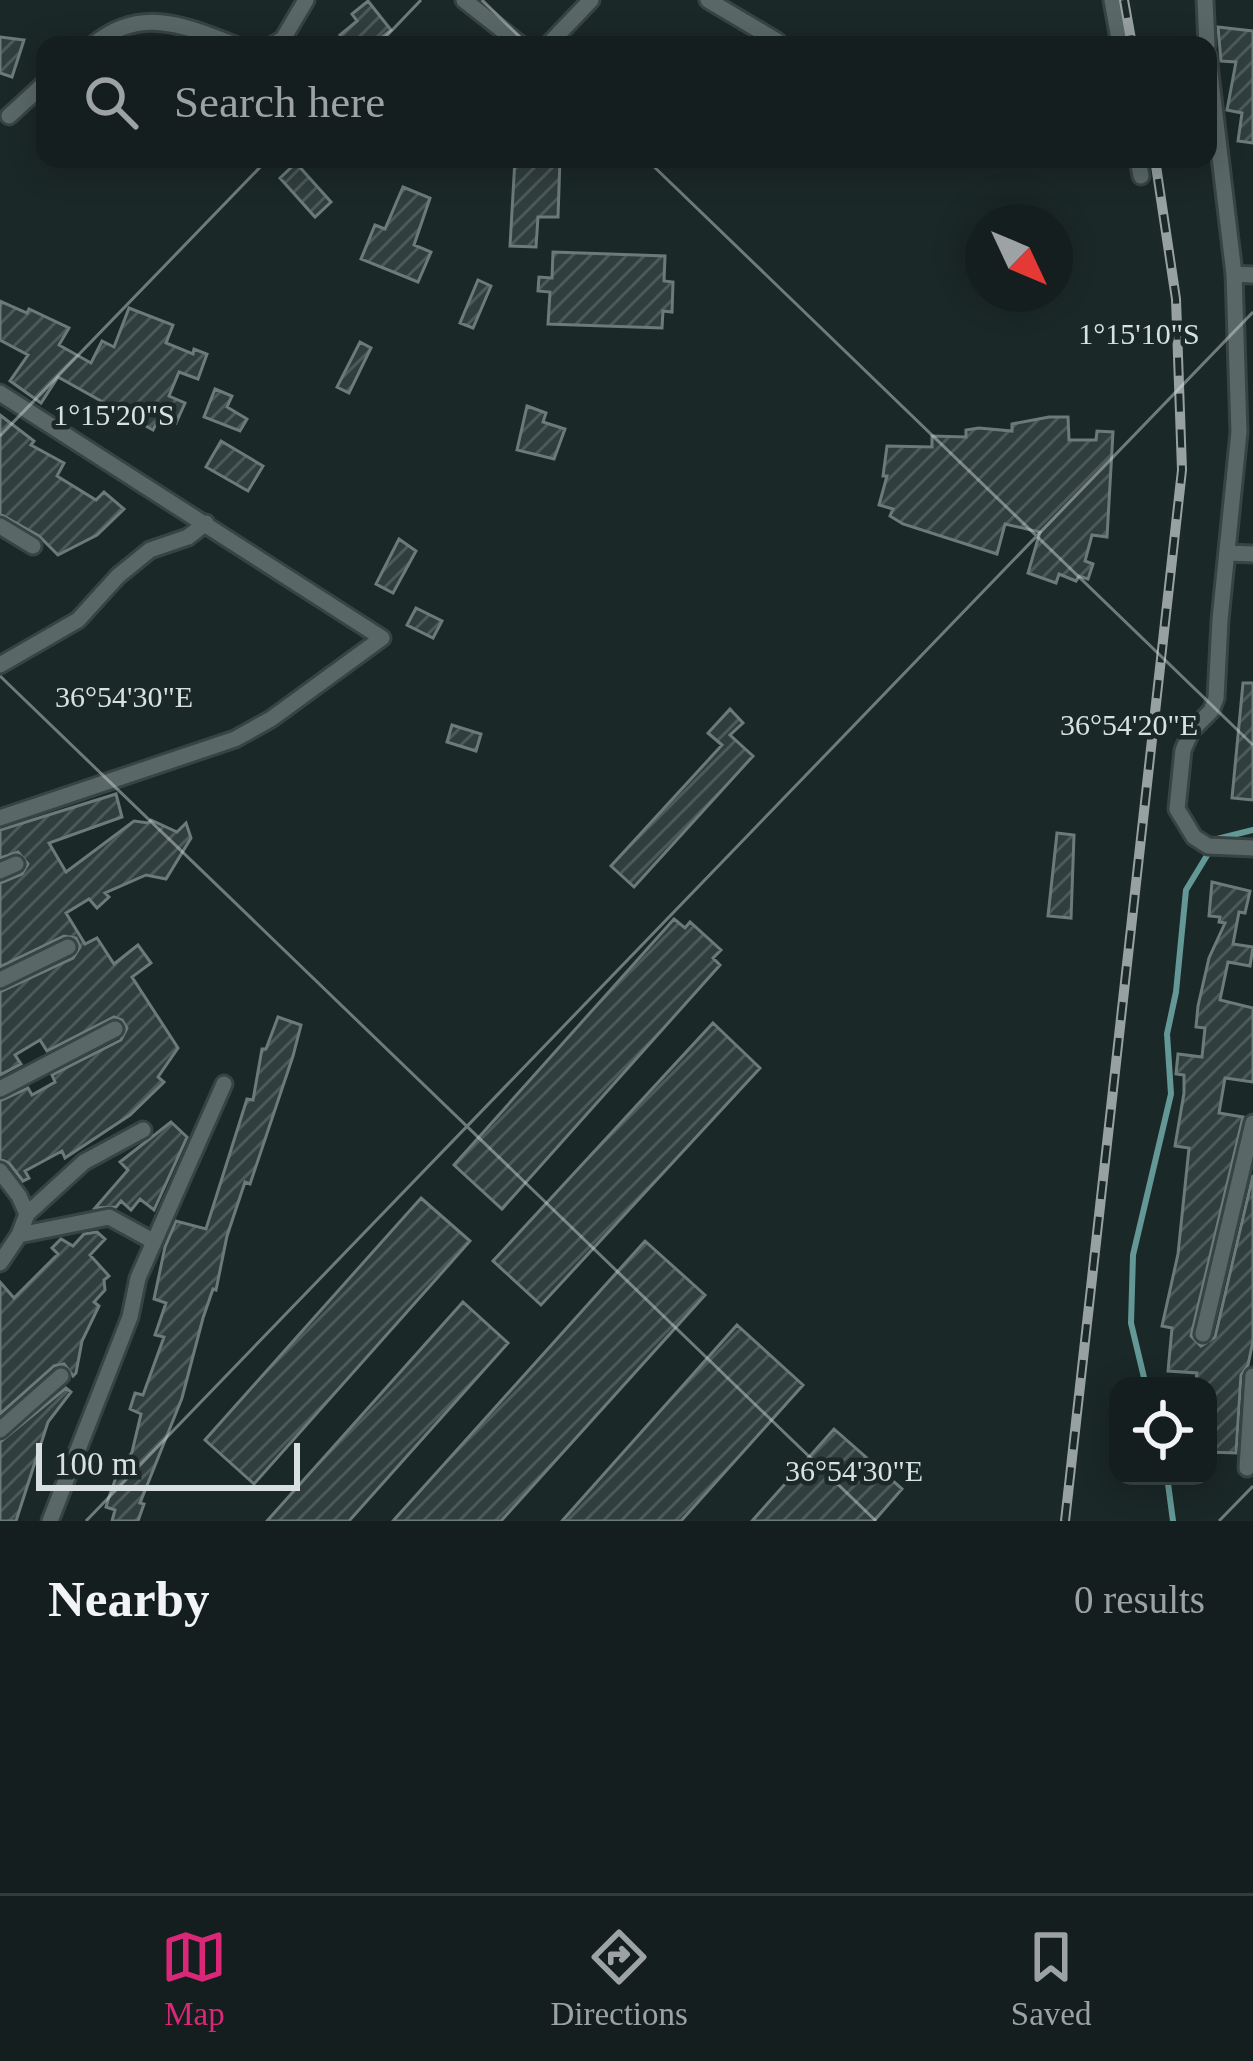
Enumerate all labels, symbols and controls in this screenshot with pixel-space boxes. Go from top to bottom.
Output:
search box [36,36,1217,168]
icon: search [78,69,144,135]
text: Search here [174,77,385,127]
north arrow [965,204,1073,312]
text: 1°15'10"S [1078,317,1200,350]
text: 1°15'20"S [53,398,175,431]
text: 36°54'30"E [55,680,193,713]
text: 36°54'20"E [1060,708,1198,741]
map controls [1109,1377,1217,1485]
button: locate [1109,1377,1217,1485]
scale bar [36,1437,300,1490]
text: 100 m [54,1446,137,1482]
text: 36°54'30"E [785,1454,923,1487]
text: Nearby [48,1571,209,1627]
text: 0 results [1074,1578,1205,1621]
tab: Map [161,1924,227,2033]
tab: Directions [550,1924,688,2033]
tab: Saved [1011,1924,1092,2033]

